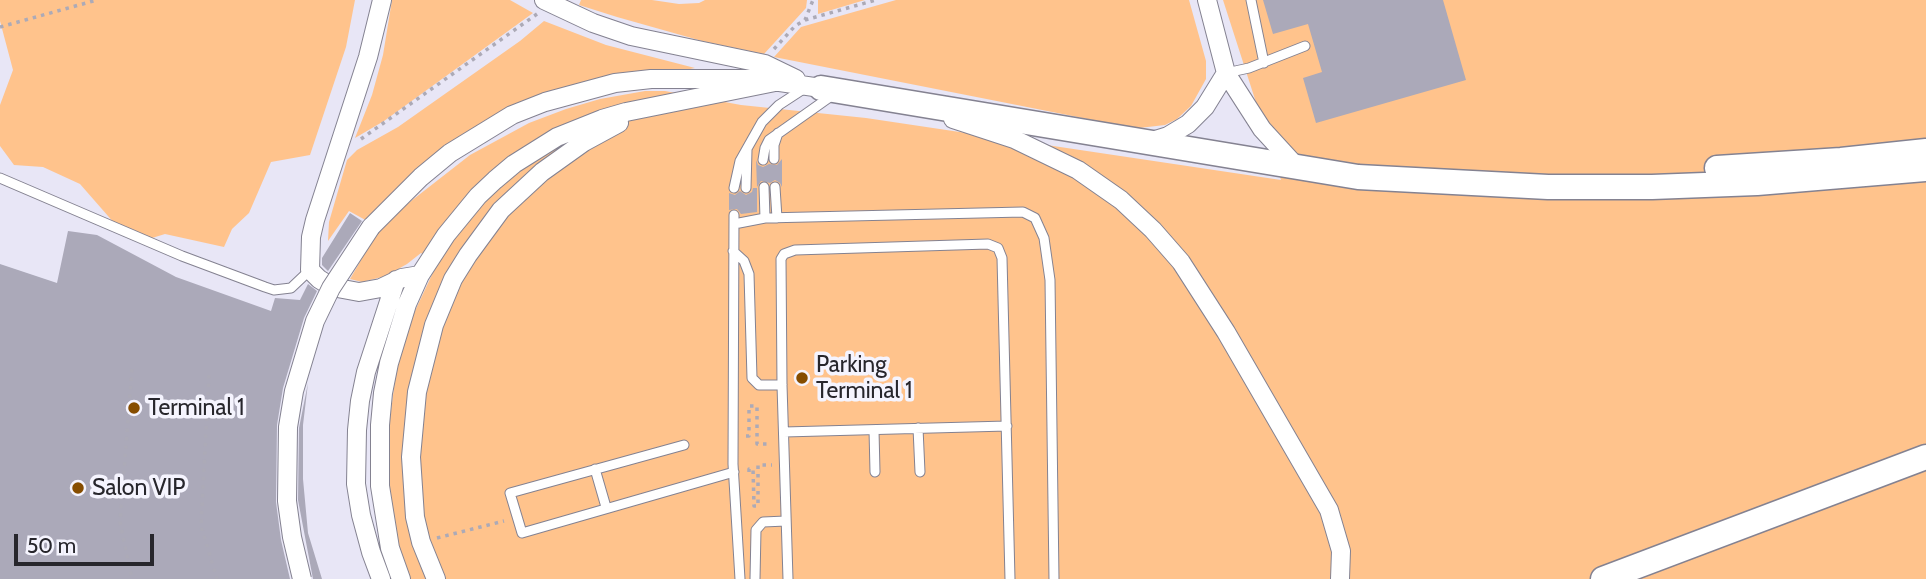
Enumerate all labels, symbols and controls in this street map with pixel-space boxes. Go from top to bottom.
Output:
place label: Parking Terminal 1 [816,351,913,405]
marker: Parking Terminal 1 [794,370,810,386]
place label: Terminal 1 [148,394,245,422]
marker: Terminal 1 [126,400,142,416]
place label: Salon VIP [92,474,186,502]
marker: Salon VIP [70,480,86,496]
scale bar [18,520,158,564]
text: 50 m [27,533,76,558]

